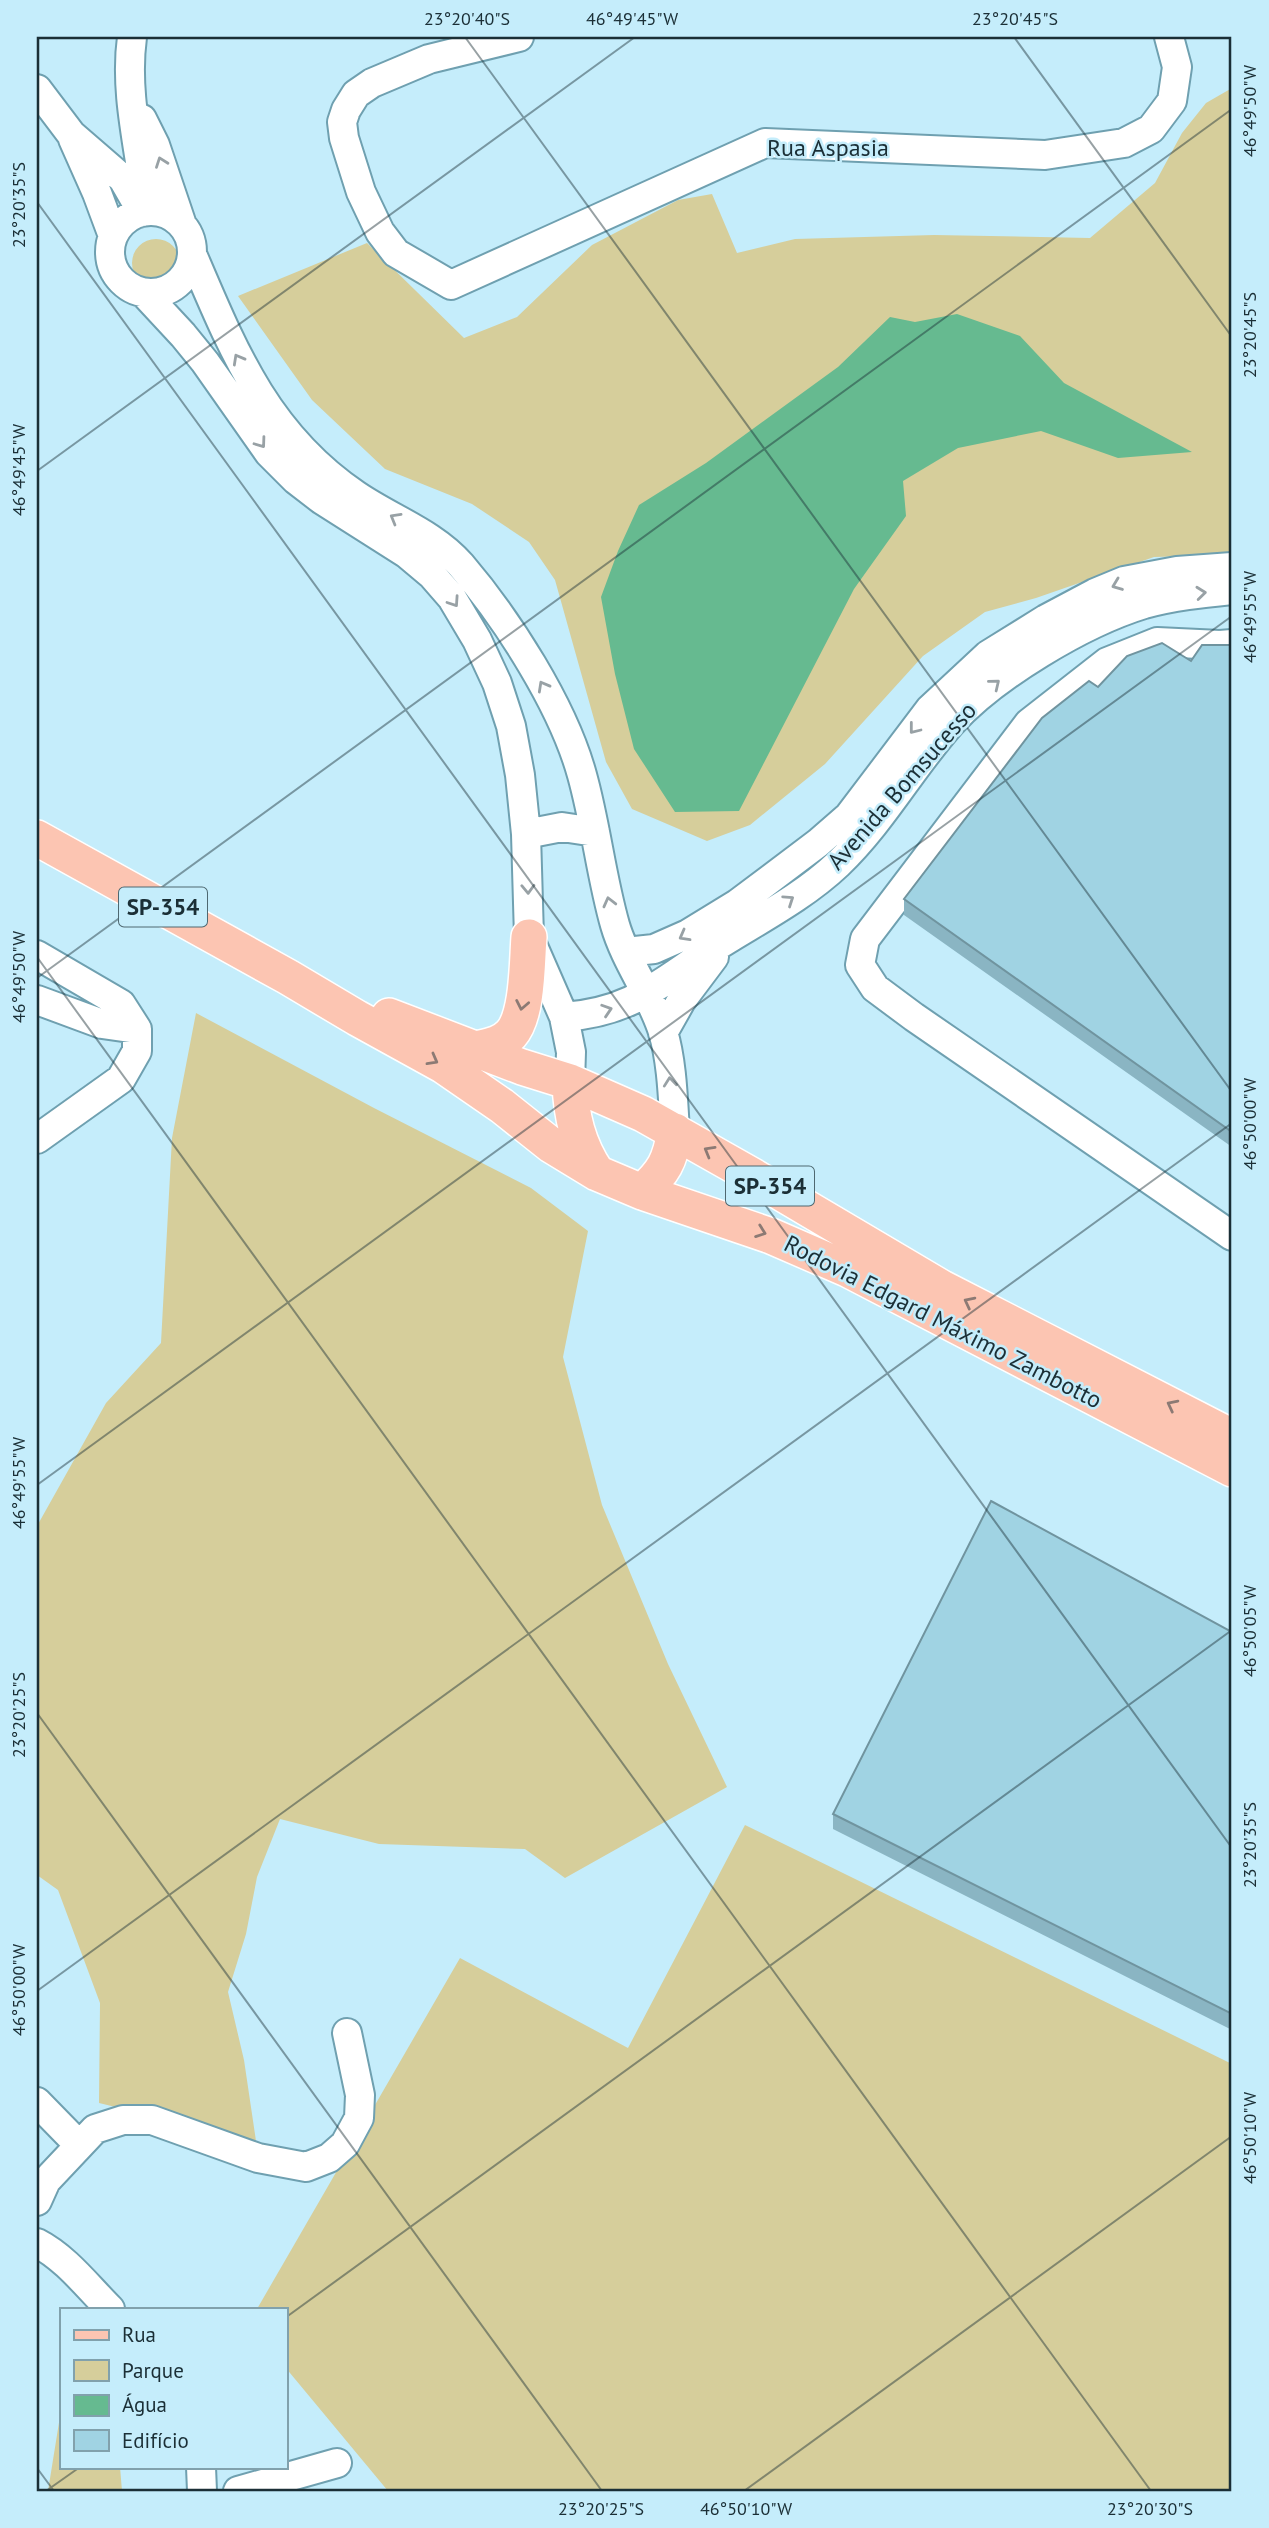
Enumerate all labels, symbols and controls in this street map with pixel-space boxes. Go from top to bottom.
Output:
text: 23°20'40"S [424,7,510,30]
text: 46°49'45"W [586,7,678,30]
text: 23°20'45"S [972,7,1058,30]
text: 46°49'50"W [1238,65,1261,157]
street label: Rua Aspasia [767,132,889,163]
one-way arrow [155,156,169,168]
text: 23°20'35"S [7,162,30,248]
text: 23°20'45"S [1238,292,1261,378]
one-way arrow [233,354,246,366]
text: 46°49'45"W [7,424,30,516]
one-way arrow [253,435,266,448]
one-way arrow [390,513,403,526]
text: 46°49'55"W [1238,571,1261,663]
one-way arrow [1112,576,1124,590]
one-way arrow [1196,586,1207,601]
one-way arrow [446,594,458,607]
one-way arrow [987,680,1000,692]
one-way arrow [537,681,551,693]
street label: Avenida Bomsucesso [820,695,983,876]
one-way arrow [910,721,923,734]
one-way arrow [520,883,535,894]
road number: SP-354 [119,888,207,926]
one-way arrow [603,896,618,908]
one-way arrow [781,896,794,908]
one-way arrow [679,928,692,941]
text: 46°49'50"W [7,931,30,1023]
one-way arrow [515,999,530,1011]
one-way arrow [601,1004,613,1019]
one-way arrow [425,1052,438,1065]
one-way arrow [663,1076,678,1088]
text: 46°50'00"W [1238,1078,1261,1170]
one-way arrow [703,1146,716,1159]
road number: SP-354 [726,1166,814,1205]
one-way arrow [754,1224,766,1238]
street label: Rodovia Edgard Máximo Zambotto [779,1228,1107,1415]
one-way arrow [964,1297,976,1310]
one-way arrow [1167,1399,1179,1413]
text: 46°49'55"W [7,1437,30,1529]
text: 46°50'05"W [1238,1585,1261,1677]
text: 23°20'25"S [7,1672,30,1758]
text: 23°20'35"S [1238,1802,1261,1888]
text: 46°50'00"W [7,1944,30,2036]
text: 46°50'10"W [1238,2092,1261,2184]
legend [60,2308,287,2468]
text: Rua [122,2321,156,2348]
text: Parque [122,2357,184,2384]
text: Água [122,2391,167,2418]
text: Edifício [122,2427,189,2454]
text: 23°20'25"S [558,2497,644,2520]
text: 46°50'10"W [700,2497,792,2520]
text: 23°20'30"S [1107,2497,1193,2520]

